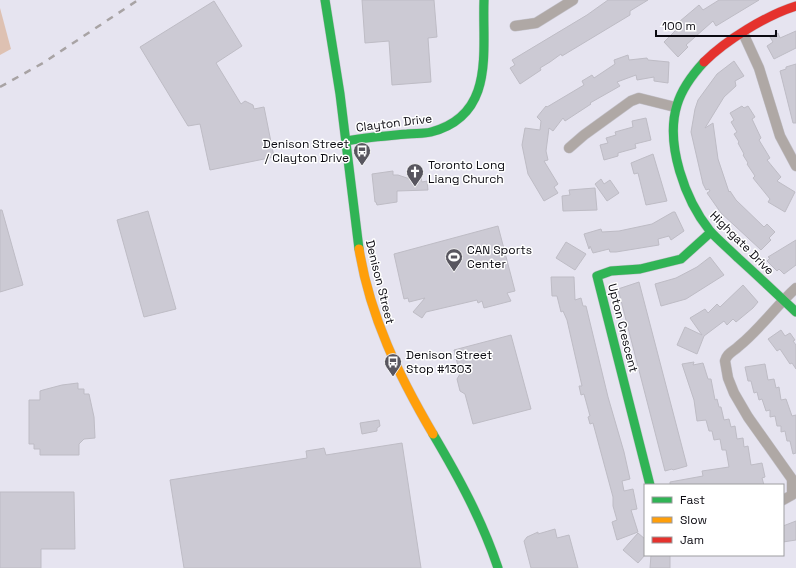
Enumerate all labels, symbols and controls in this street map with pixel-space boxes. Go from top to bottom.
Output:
scale bar [656,12,776,38]
text: 100 m [662,18,696,34]
street label: Clayton Drive [355,110,433,136]
place label: Denison Street / Clayton Drive [263,136,349,166]
bus stop icon: Denison Street / Clayton Drive [352,141,372,166]
place label: Toronto Long Liang Church [428,157,505,187]
church icon: Toronto Long Liang Church [405,162,425,187]
street label: Highgate Drive [707,208,777,278]
street label: Denison Street [362,238,398,326]
place label: CAN Sports Center [467,242,532,272]
sports icon: CAN Sports Center [444,247,464,272]
street label: Upton Crescent [604,282,642,374]
place label: Denison Street Stop #1303 [406,347,492,377]
bus stop icon: Denison Street Stop #1303 [383,352,403,377]
legend [644,484,784,556]
text: Fast [680,492,705,508]
text: Slow [680,512,707,528]
text: Jam [680,532,704,548]

